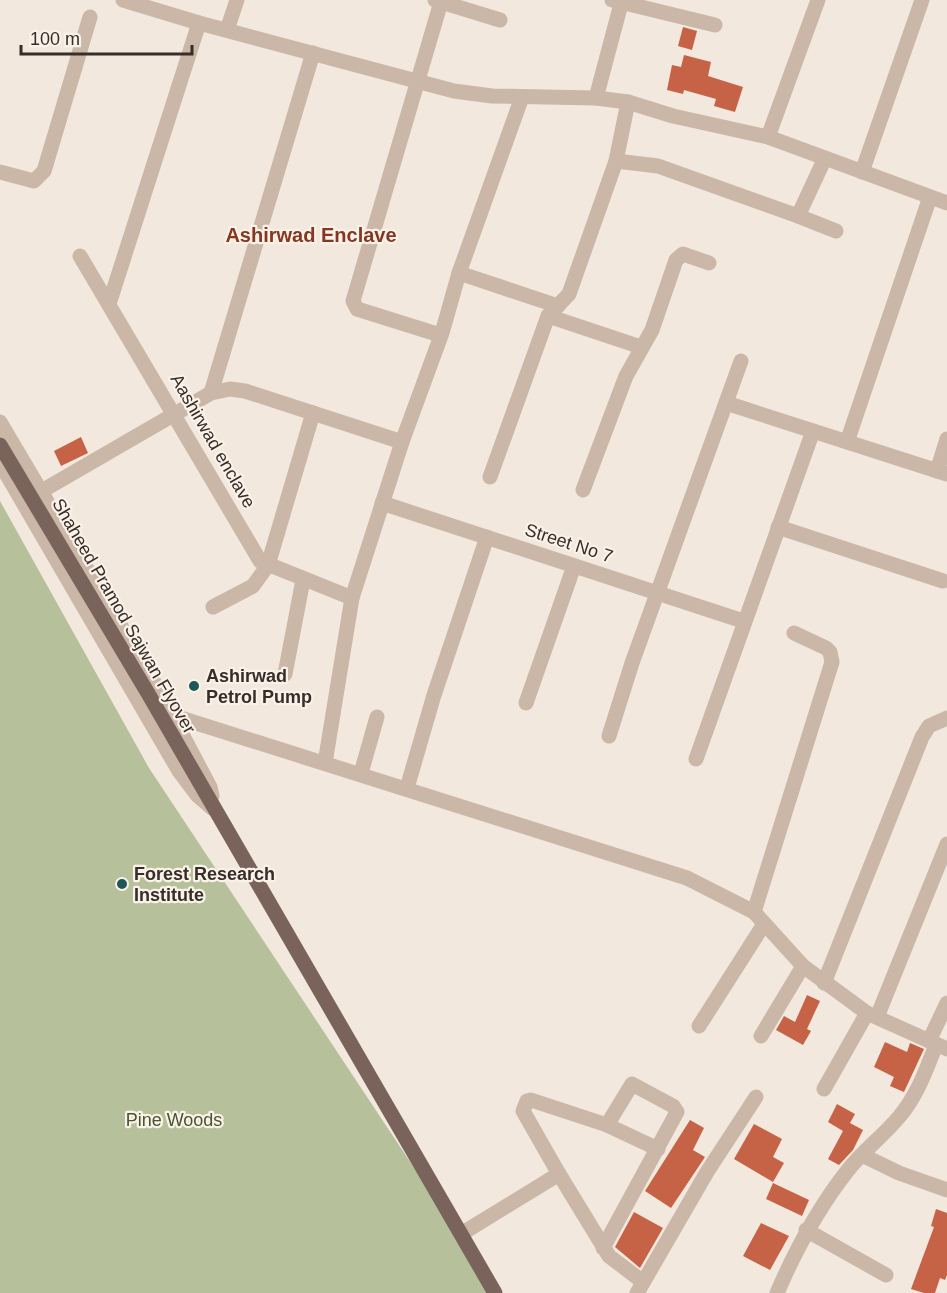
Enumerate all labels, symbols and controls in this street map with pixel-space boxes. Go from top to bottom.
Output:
scale bar [21,18,192,56]
text: 100 m [30,29,80,49]
district label: Ashirwad Enclave [225,224,397,246]
street label: Aashirwad enclave [167,371,259,511]
street label: Shaheed Pramod Sajwan Flyover [48,495,200,737]
street label: Street No 7 [523,519,615,567]
place label: Ashirwad Petrol Pump [206,666,312,707]
marker: Ashirwad Petrol Pump [187,679,201,693]
place label: Forest Research Institute [134,864,275,905]
marker: Forest Research Institute [115,877,129,891]
park label: Pine Woods [126,1110,222,1130]

